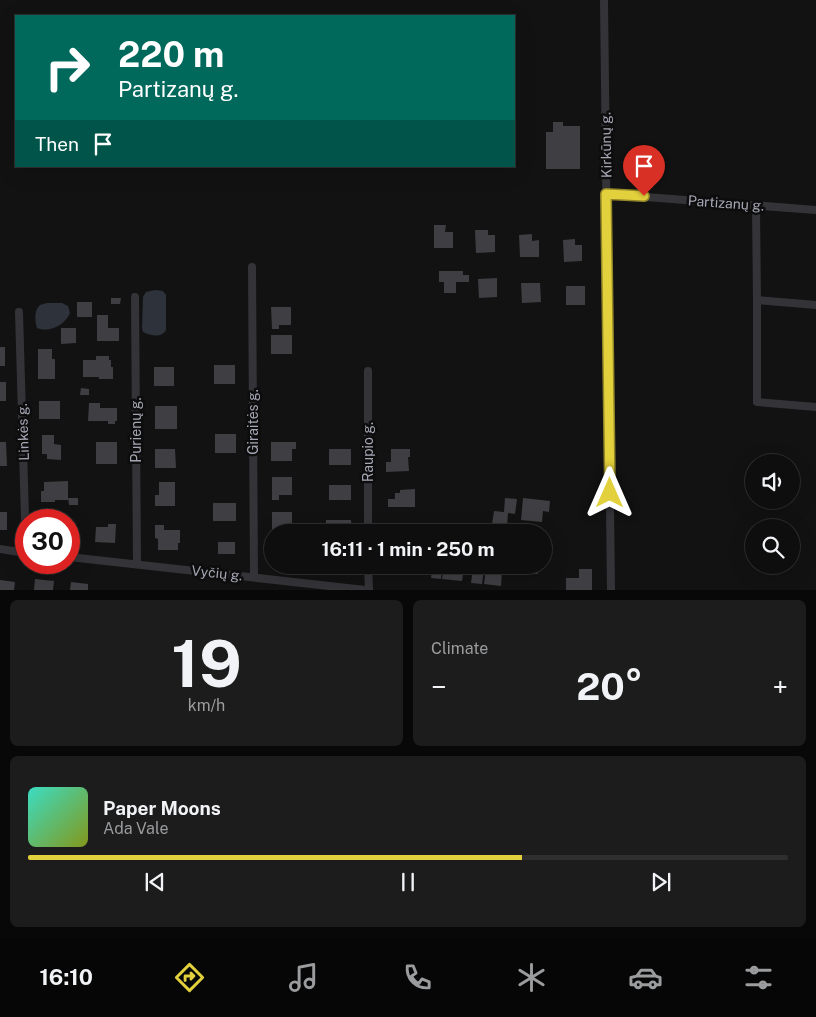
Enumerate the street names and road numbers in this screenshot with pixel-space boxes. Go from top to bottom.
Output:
street label: Kirkūnų g. [597,112,615,178]
street label: Partizanų g. [687,192,765,214]
street label: Giraitės g. [245,389,261,455]
street label: Purienų g. [128,397,144,463]
street label: Linkės g. [14,403,32,461]
street label: Raupio g. [360,422,376,482]
street label: Vyčių g. [191,562,243,584]

